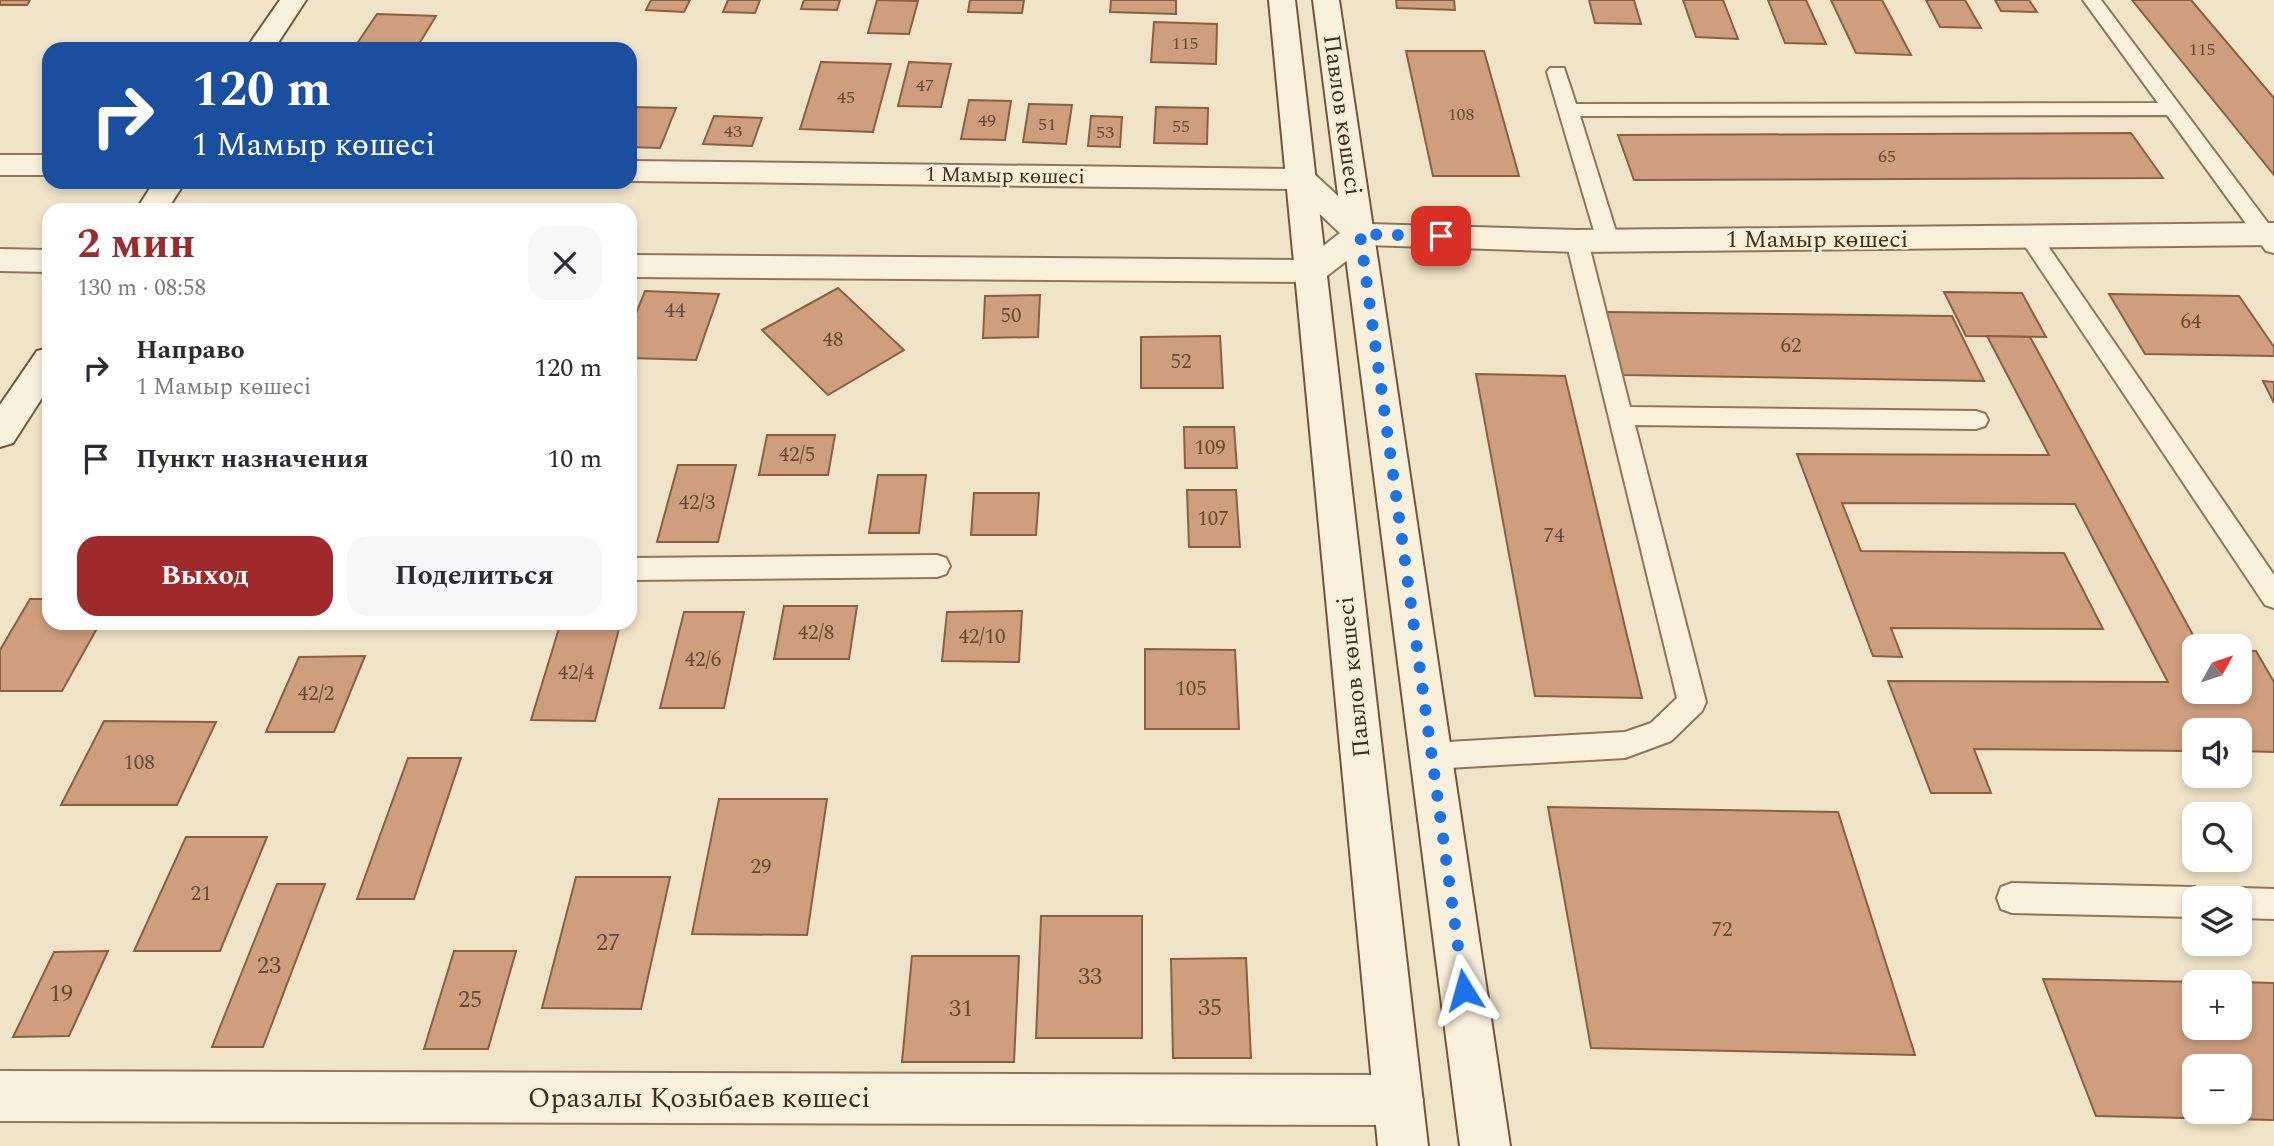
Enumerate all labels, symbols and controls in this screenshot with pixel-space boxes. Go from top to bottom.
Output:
house number: 115 [1172,30,1199,57]
street label: Павлов көшесі [1313,32,1371,198]
house number: 115 [2189,36,2216,63]
text: 120 m [192,53,331,128]
icon: right [77,70,168,161]
house number: 47 [916,72,934,99]
house number: 45 [837,84,855,111]
house number: 108 [1448,101,1475,128]
house number: 49 [978,107,996,134]
house number: 51 [1038,111,1056,138]
house number: 55 [1172,113,1190,140]
house number: 43 [724,118,742,145]
house number: 53 [1096,119,1114,146]
text: 1 Мамыр көшесі [192,121,436,170]
house number: 65 [1878,143,1896,170]
street label: 1 Мамыр көшесі [925,159,1085,193]
pin [1411,206,1471,266]
text: 2 мин [77,213,195,276]
icon: arrive [1422,217,1460,255]
street label: 1 Мамыр көшесі [1726,222,1908,258]
button: close [528,226,602,300]
text: 130 m · 08:58 [77,271,206,306]
house number: 44 [665,295,686,327]
house number: 50 [1001,300,1022,332]
house number: 64 [2181,306,2202,338]
house number: 48 [823,324,844,356]
text: Направо [136,330,245,370]
house number: 62 [1781,330,1802,362]
house number: 52 [1171,346,1192,378]
text: 120 m [534,348,602,388]
icon: right [77,349,115,387]
text: 1 Мамыр көшесі [136,370,311,405]
house number: 109 [1194,432,1226,464]
text: Пункт назначения [136,439,369,479]
text: 10 m [547,439,602,479]
house number: 42/5 [779,439,815,471]
icon: arrive [77,440,115,478]
house number: 42/3 [679,487,716,519]
house number: 107 [1197,503,1229,535]
house number: 74 [1544,520,1565,552]
button: Выход [77,536,333,616]
button: Поделиться [347,536,602,616]
street label: Павлов көшесі [1328,595,1380,759]
house number: 42/8 [798,617,834,649]
house number: 42/10 [958,621,1006,653]
north arrow [2182,634,2252,704]
map controls [2182,634,2252,1124]
house number: 42/6 [685,644,721,676]
house number: 42/4 [558,657,595,689]
house number: 105 [1175,673,1207,705]
house number: 42/2 [298,678,334,710]
button: sound [2182,718,2252,788]
house number: 108 [123,747,155,779]
button: search [2182,802,2252,872]
house number: 29 [751,851,772,883]
house number: 21 [191,878,212,910]
button: layers [2182,886,2252,956]
house number: 72 [1712,914,1733,946]
house number: 27 [596,925,620,961]
house number: 23 [257,948,281,984]
position arrow [1427,953,1501,1027]
house number: 33 [1078,959,1102,995]
button: + [2182,970,2252,1040]
house number: 19 [49,976,73,1012]
house number: 25 [458,982,482,1018]
house number: 35 [1198,990,1222,1026]
house number: 31 [949,991,973,1027]
button: − [2182,1054,2252,1124]
street label: Оразалы Қозыбаев көшесі [528,1077,870,1120]

